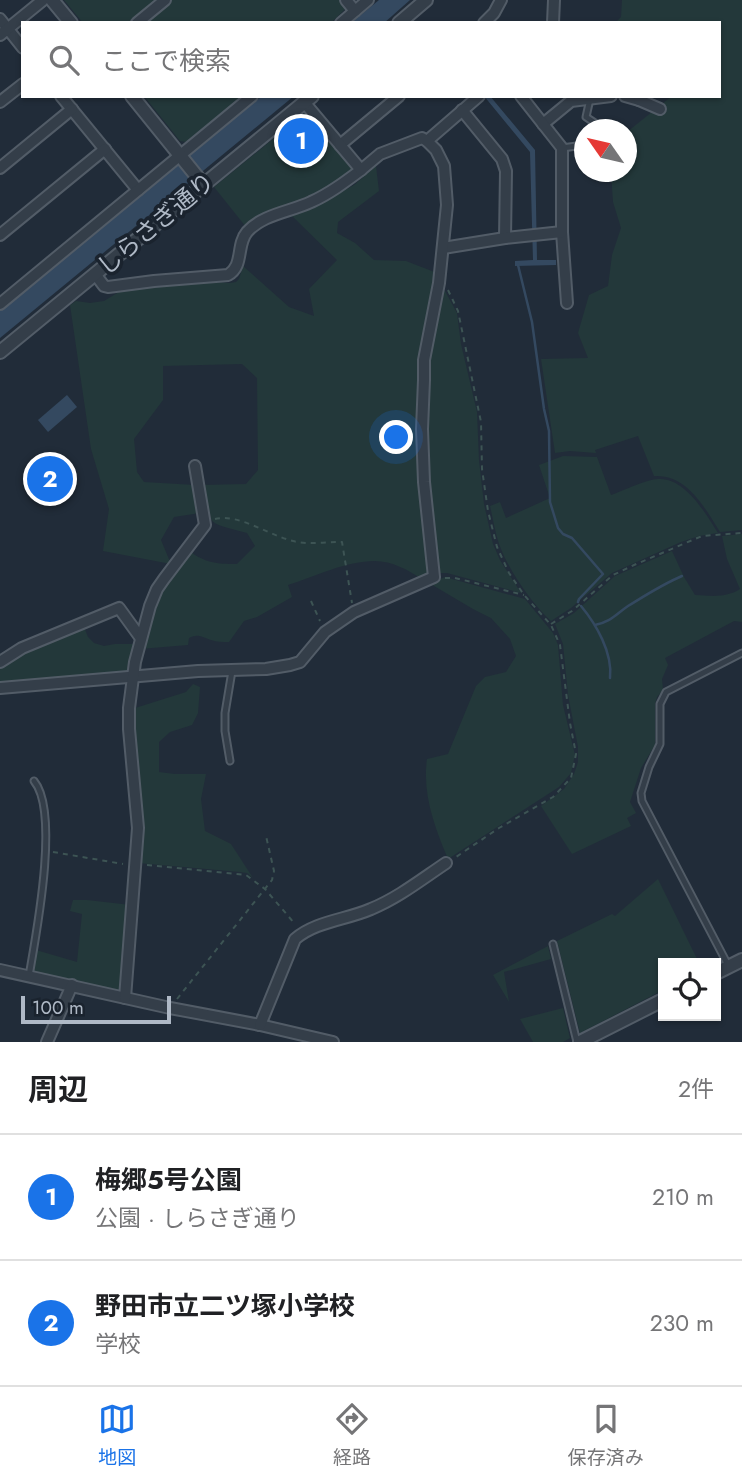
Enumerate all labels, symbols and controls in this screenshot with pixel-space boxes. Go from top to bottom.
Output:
search box [21,21,721,98]
icon: search [45,41,83,79]
text: ここで検索 [101,42,231,80]
pin: 1 [278,115,324,167]
north arrow [574,119,637,182]
street label: しらさぎ通り [89,164,222,283]
your location [379,420,413,454]
pin: 2 [27,453,73,505]
map controls [658,958,721,1021]
button: locate [658,958,721,1021]
scale bar [21,993,172,1025]
text: 100 m [32,994,84,1021]
text: 周辺 [28,1068,88,1111]
text: 2件 [678,1072,714,1106]
text: 梅郷5号公園 [95,1161,242,1199]
text: 1 [45,1180,57,1214]
text: 210 m [652,1180,714,1214]
text: 公園 · しらさぎ通り [95,1201,300,1235]
text: 野田市立二ツ塚小学校 [95,1287,355,1325]
text: 2 [43,1306,59,1340]
text: 230 m [650,1306,714,1340]
text: 学校 [95,1327,141,1361]
tab: 地図 [98,1400,136,1471]
tab: 経路 [333,1400,371,1471]
tab: 保存済み [568,1400,644,1471]

